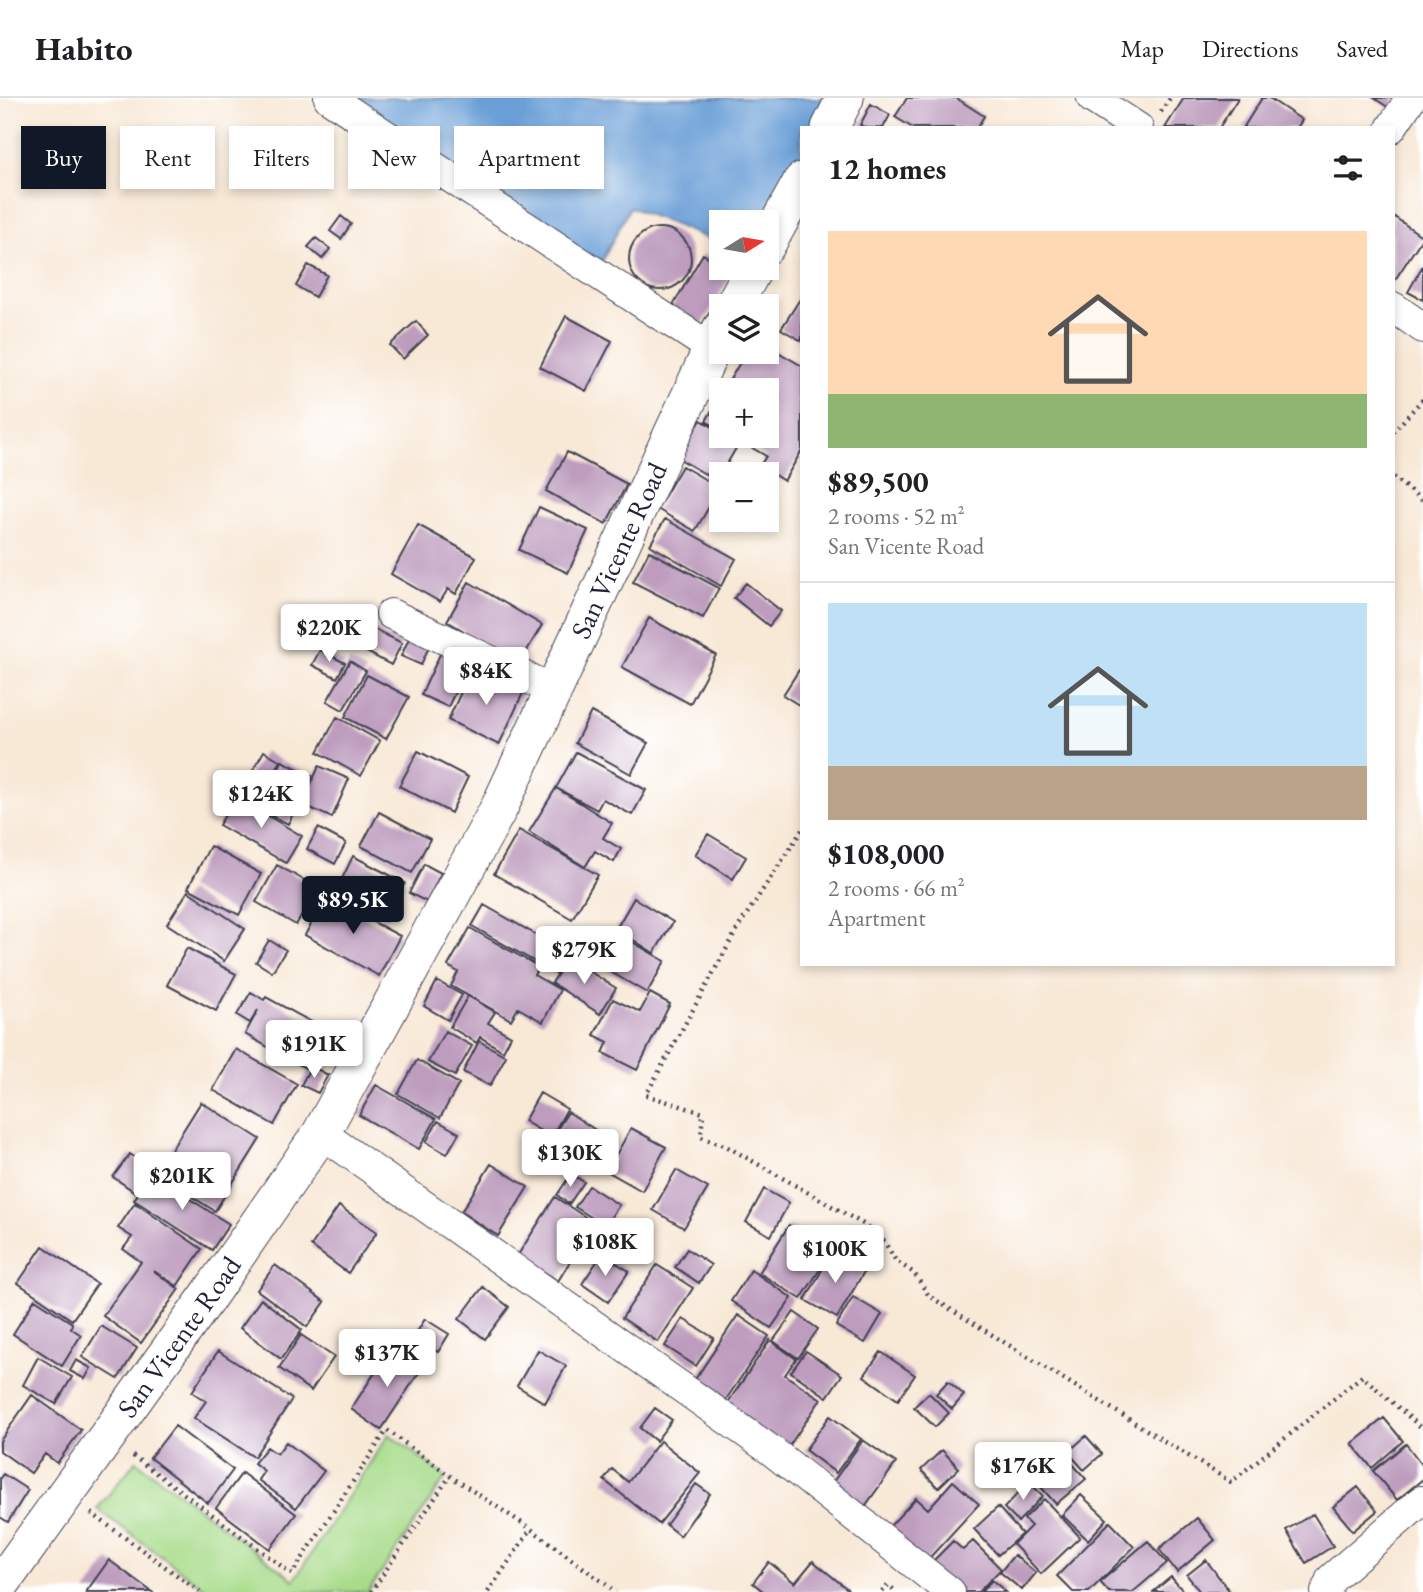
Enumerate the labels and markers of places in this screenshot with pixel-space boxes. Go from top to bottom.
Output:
pin: $220K [280,604,378,664]
pin: $84K [445,648,527,707]
pin: $124K [212,770,310,830]
pin: $89.5K [296,876,410,936]
pin: $279K [535,926,633,986]
pin: $191K [265,1020,363,1080]
pin: $130K [521,1130,619,1189]
pin: $201K [133,1152,231,1212]
pin: $108K [556,1218,654,1278]
pin: $100K [786,1226,884,1285]
pin: $137K [338,1330,436,1389]
pin: $176K [974,1442,1072,1502]

